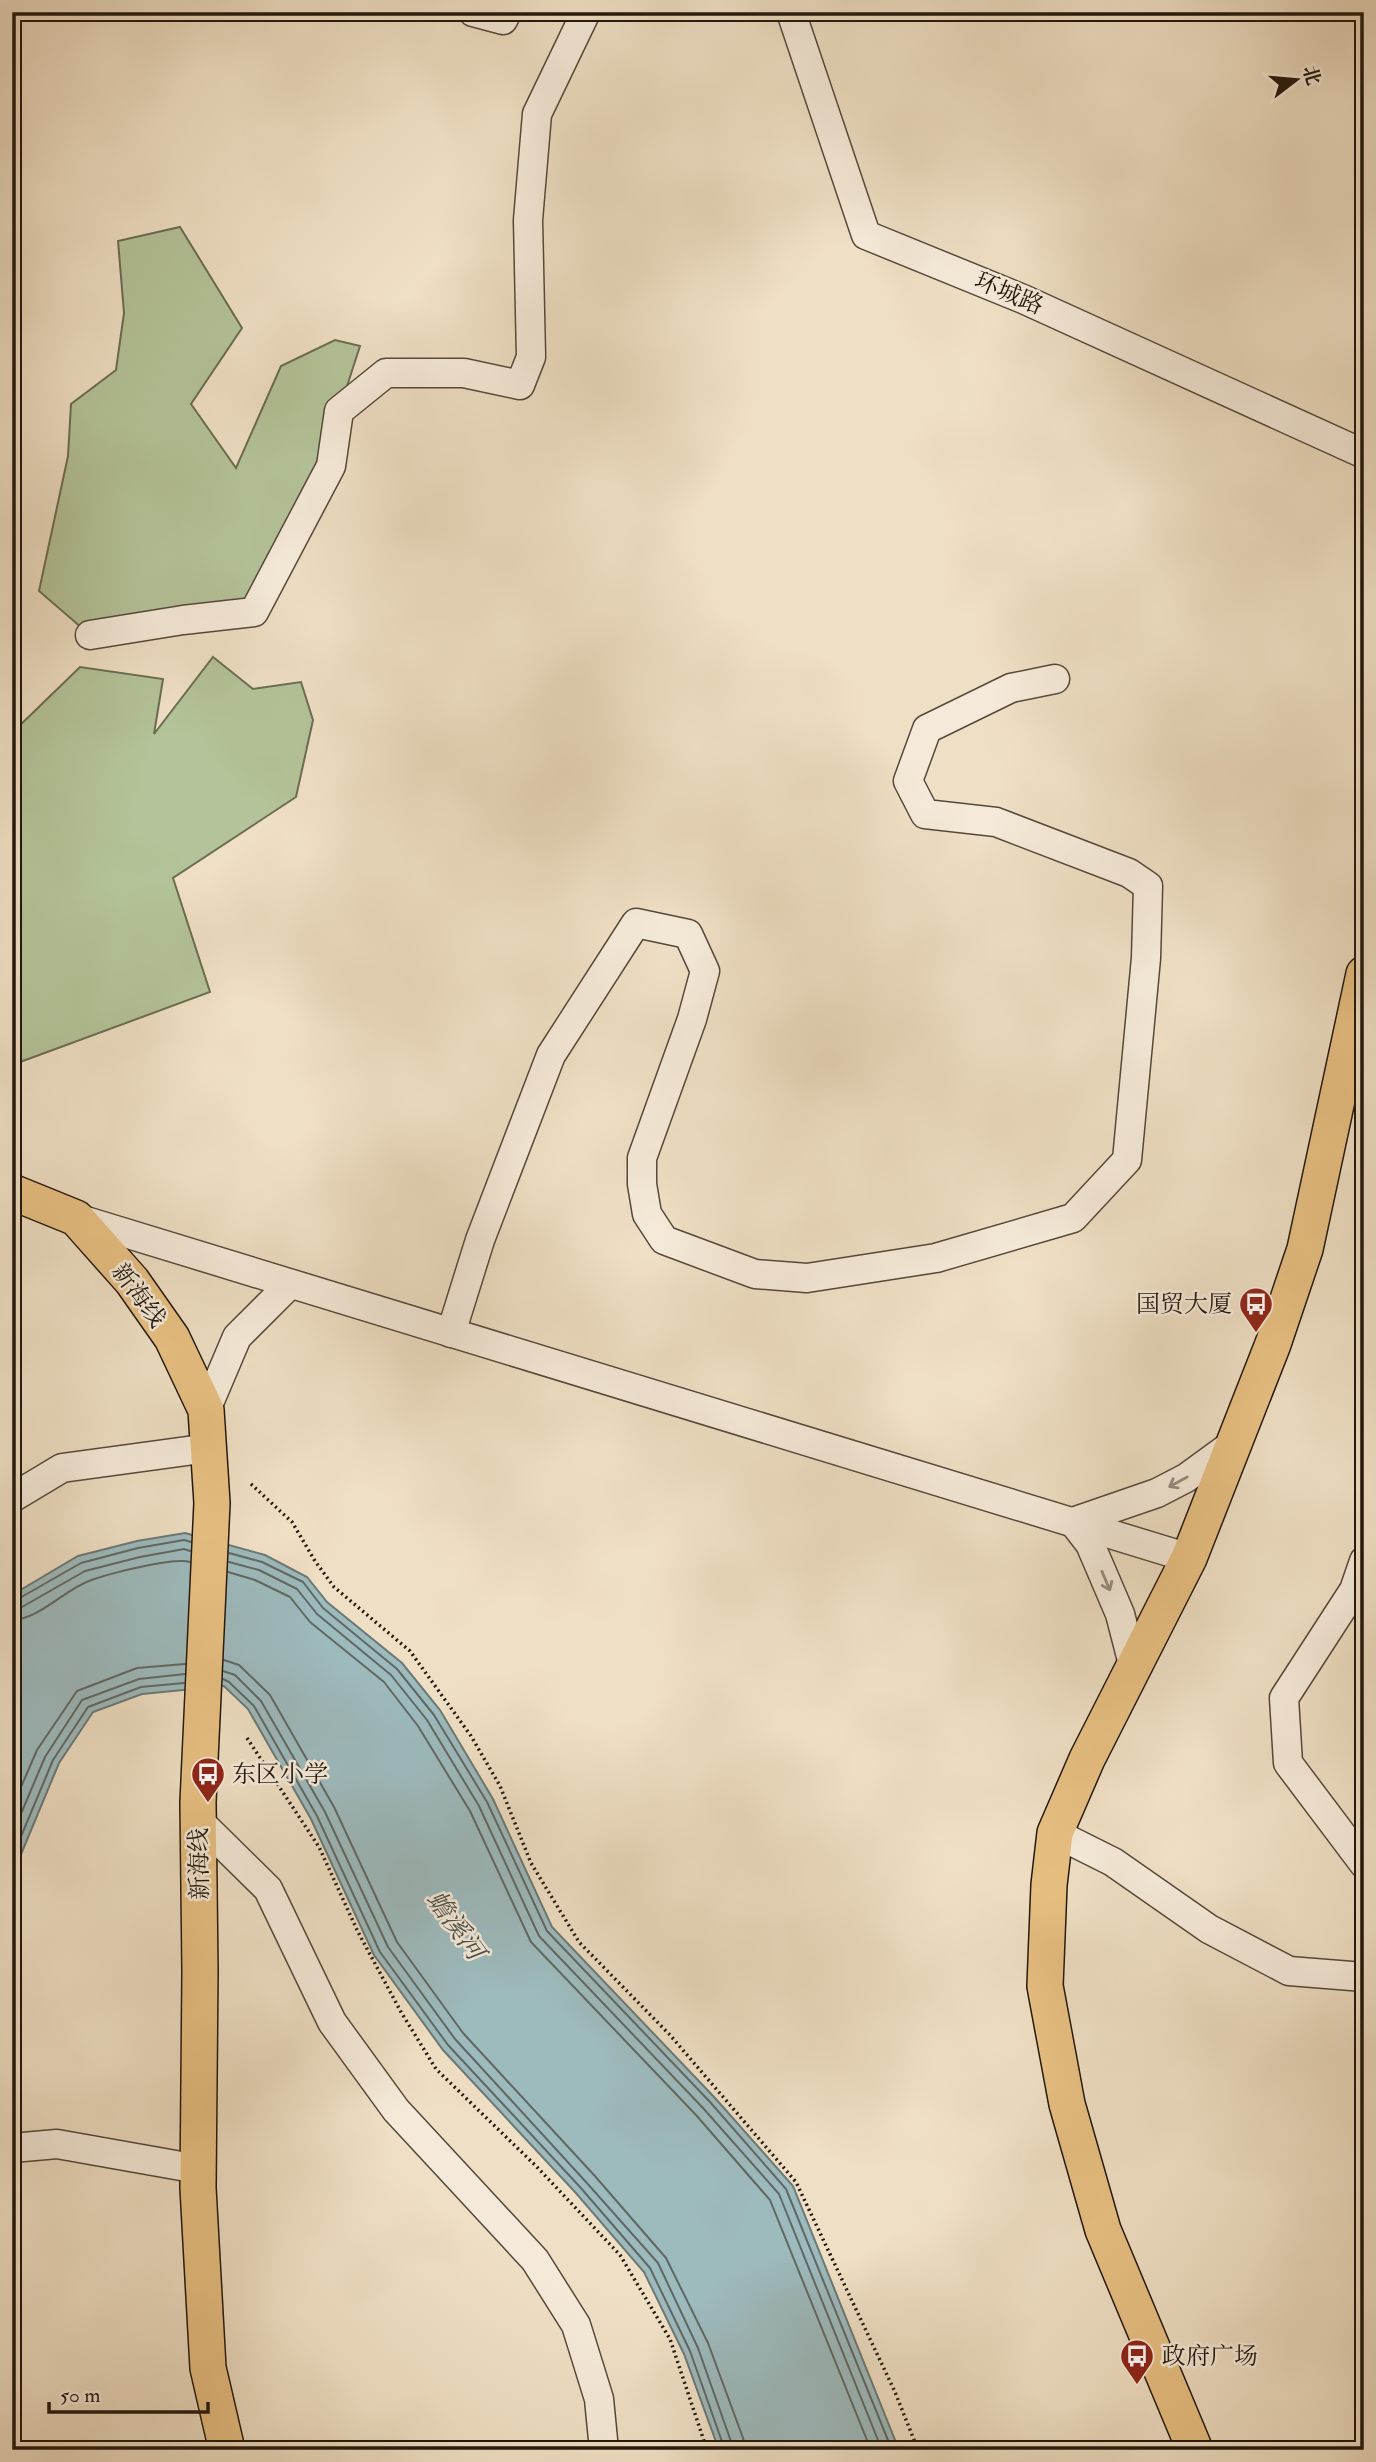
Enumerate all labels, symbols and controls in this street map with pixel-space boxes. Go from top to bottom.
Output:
north arrow [1260,46,1330,116]
text: 北 [1297,63,1326,88]
street label: 环城路 [970,265,1048,322]
street label: 新海线 [105,1257,173,1333]
bus stop icon: 国贸大厦 [1237,1285,1275,1334]
place label: 国贸大厦 [1136,1289,1232,1320]
one-way arrow [1168,1475,1188,1489]
one-way arrow [1100,1570,1113,1591]
bus stop icon: 东区小学 [189,1755,227,1804]
place label: 东区小学 [232,1759,328,1790]
street label: 新海线 [183,1828,216,1900]
water label: 蟾溪河 [419,1885,493,1970]
bus stop icon: 政府广场 [1118,2337,1156,2386]
place label: 政府广场 [1162,2341,1258,2372]
scale bar [49,2371,208,2415]
text: 50 m [60,2382,101,2409]

